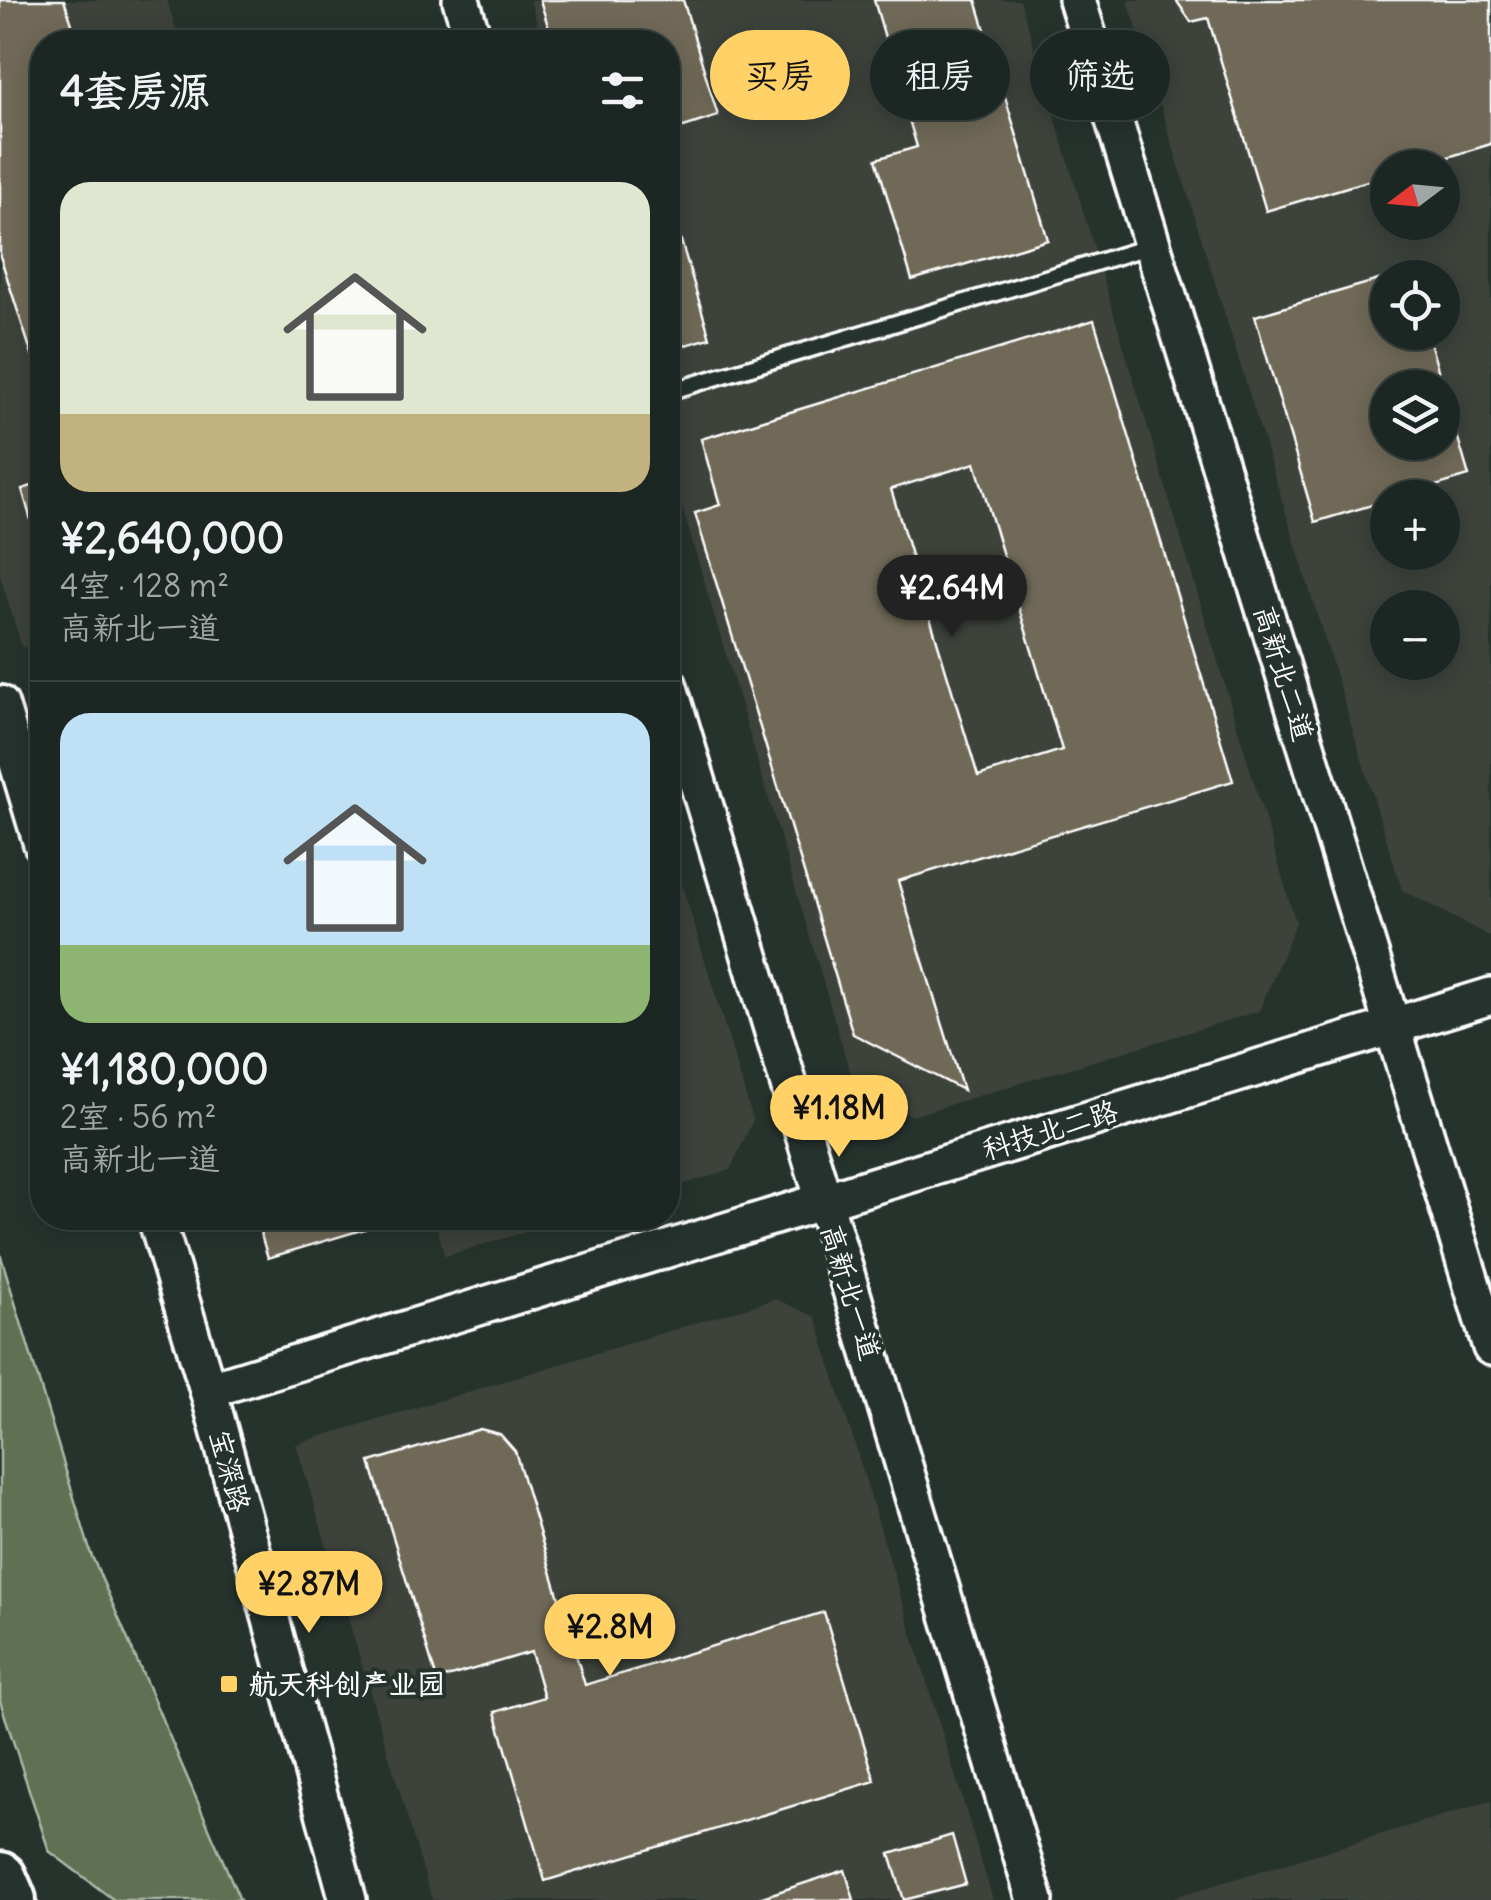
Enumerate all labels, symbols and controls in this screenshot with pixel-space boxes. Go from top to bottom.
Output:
chip: 买房 [710,30,850,120]
chip: 租房 [870,30,1010,120]
chip: 筛选 [1030,30,1170,120]
icon: filters [595,63,650,118]
text: 4套房源 [60,65,210,117]
north arrow [1370,150,1460,240]
map controls [1370,150,1460,680]
icon: home [265,247,445,427]
button: locate [1370,260,1460,350]
button: layers [1370,370,1460,460]
button: + [1370,480,1460,570]
text: ¥2,640,000 [60,512,284,564]
pin: ¥2.64M [871,555,1033,640]
text: 4室 · 128 m² [60,565,229,606]
text: ¥2.64M [899,567,1005,608]
button: − [1370,590,1460,680]
street label: 高新北二道 [1246,601,1322,745]
text: 高新北一道 [60,607,220,648]
icon: home [265,778,445,958]
text: ¥1,180,000 [60,1043,269,1095]
pin: ¥1.18M [758,1075,920,1160]
text: ¥1.18M [792,1087,886,1128]
street label: 科技北二路 [978,1092,1122,1168]
text: 2室 · 56 m² [60,1096,216,1137]
text: 高新北一道 [60,1138,220,1179]
street label: 高新北一道 [813,1220,889,1364]
street label: 宝深路 [202,1426,258,1516]
pin: ¥2.87M [228,1551,390,1636]
text: ¥2.87M [258,1563,360,1604]
pin: ¥2.8M [540,1594,680,1679]
text: ¥2.8M [566,1606,654,1647]
place label: 航天科创产业园 [249,1666,445,1702]
marker: 航天科创产业园 [218,1673,240,1695]

